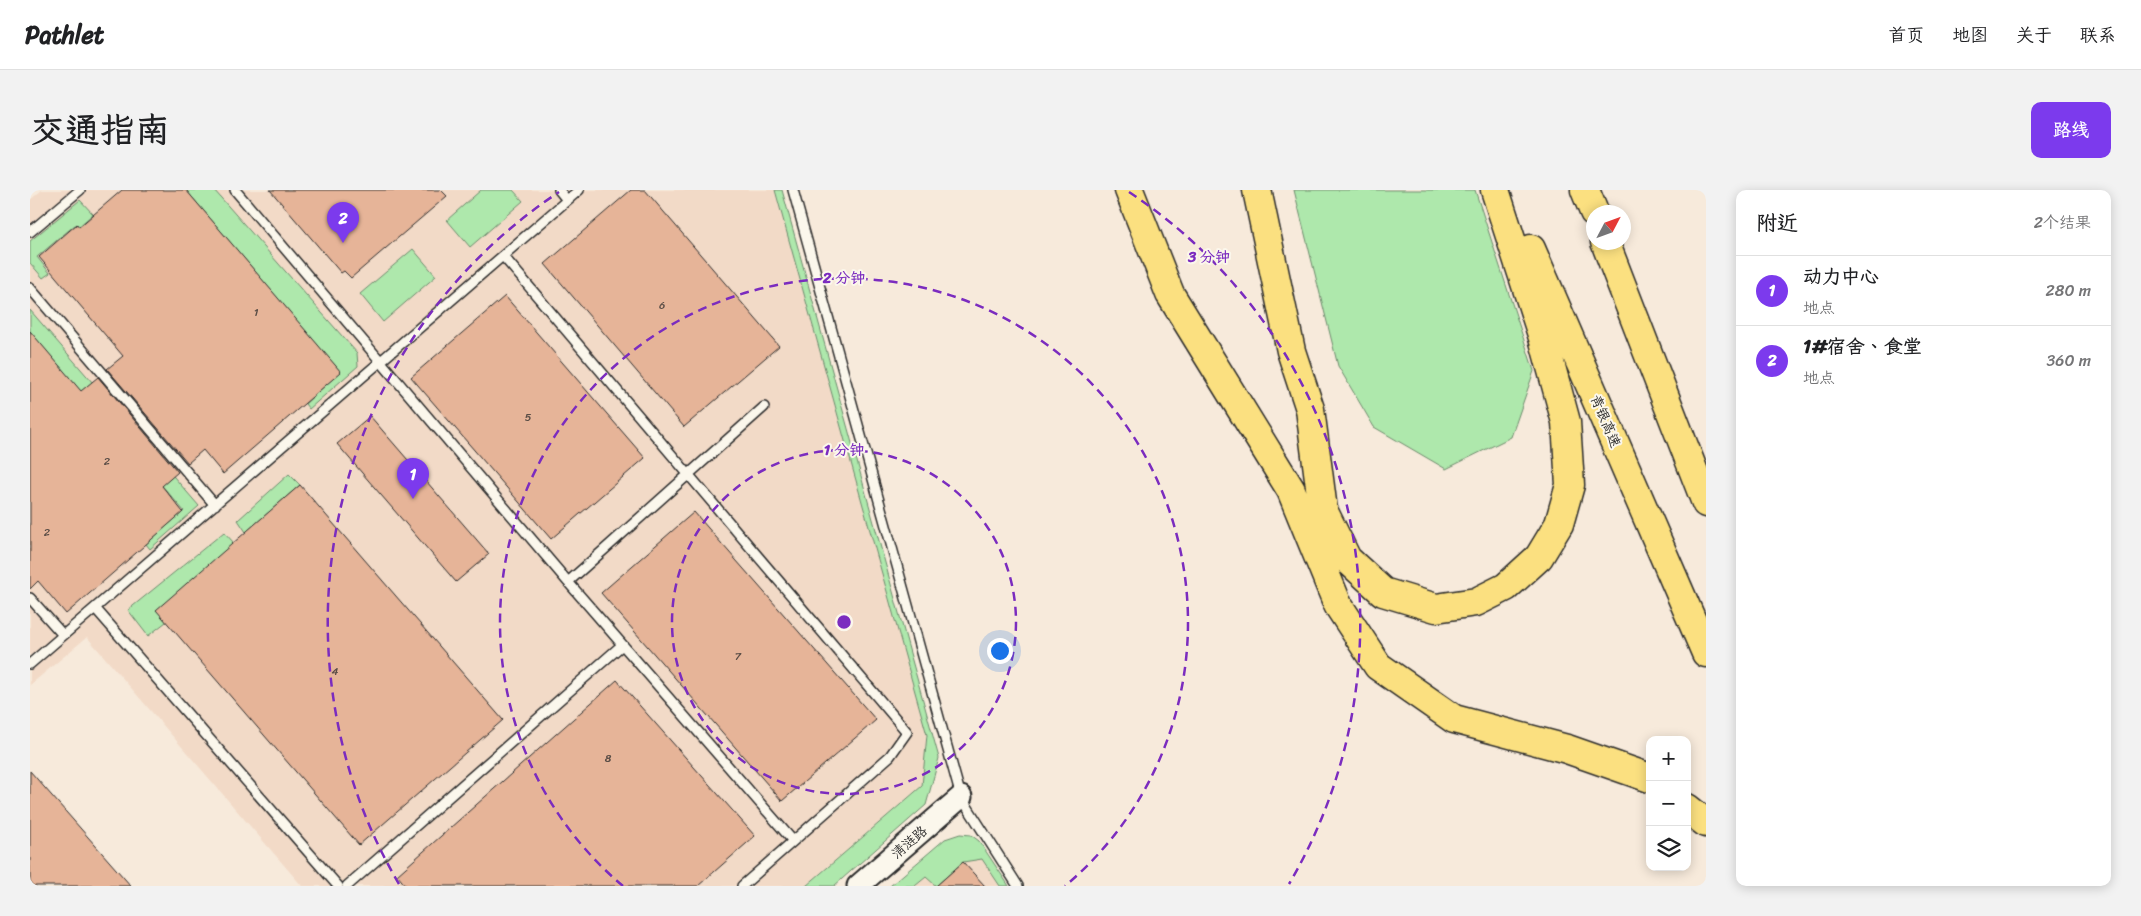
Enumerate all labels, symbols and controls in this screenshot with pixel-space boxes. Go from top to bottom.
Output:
text: Pathlet [25,14,104,56]
text: 首页 [1888,19,1924,51]
text: 地图 [1952,19,1988,51]
text: 关于 [2016,19,2052,51]
text: 联系 [2080,19,2116,51]
text: 交通指南 [30,99,170,161]
button: 路线 [2031,102,2111,158]
pin: 2 [327,202,359,243]
text: 附近 [1756,204,1798,242]
north arrow [1586,205,1631,250]
text: 2个结果 [2034,208,2091,237]
text: 3 分钟 [1187,244,1230,270]
text: 动力中心 [1803,260,1879,293]
text: 2 分钟 [822,265,865,291]
text: 1 [1769,276,1775,305]
text: 280 m [2046,276,2091,305]
text: 地点 [1803,293,1835,322]
house number: 6 [659,296,665,315]
house number: 1 [254,303,259,322]
text: 1#宿舍、食堂 [1803,330,1922,363]
text: 2 [1767,346,1777,375]
text: 360 m [2047,346,2091,375]
text: 地点 [1803,363,1835,392]
street label: 青银高速 [1583,391,1628,452]
house number: 5 [525,408,532,427]
text: 1 分钟 [824,437,864,463]
house number: 2 [104,452,111,471]
pin: 1 [397,458,429,499]
house number: 2 [44,523,51,542]
centre of rings [835,613,853,631]
your location [987,638,1013,664]
house number: 7 [735,647,742,666]
house number: 4 [332,662,339,681]
map controls [1646,736,1691,871]
button: + [1646,736,1691,781]
house number: 8 [605,749,612,768]
button: − [1646,781,1691,826]
street label: 清涟路 [885,819,933,866]
button: layers [1646,826,1691,871]

